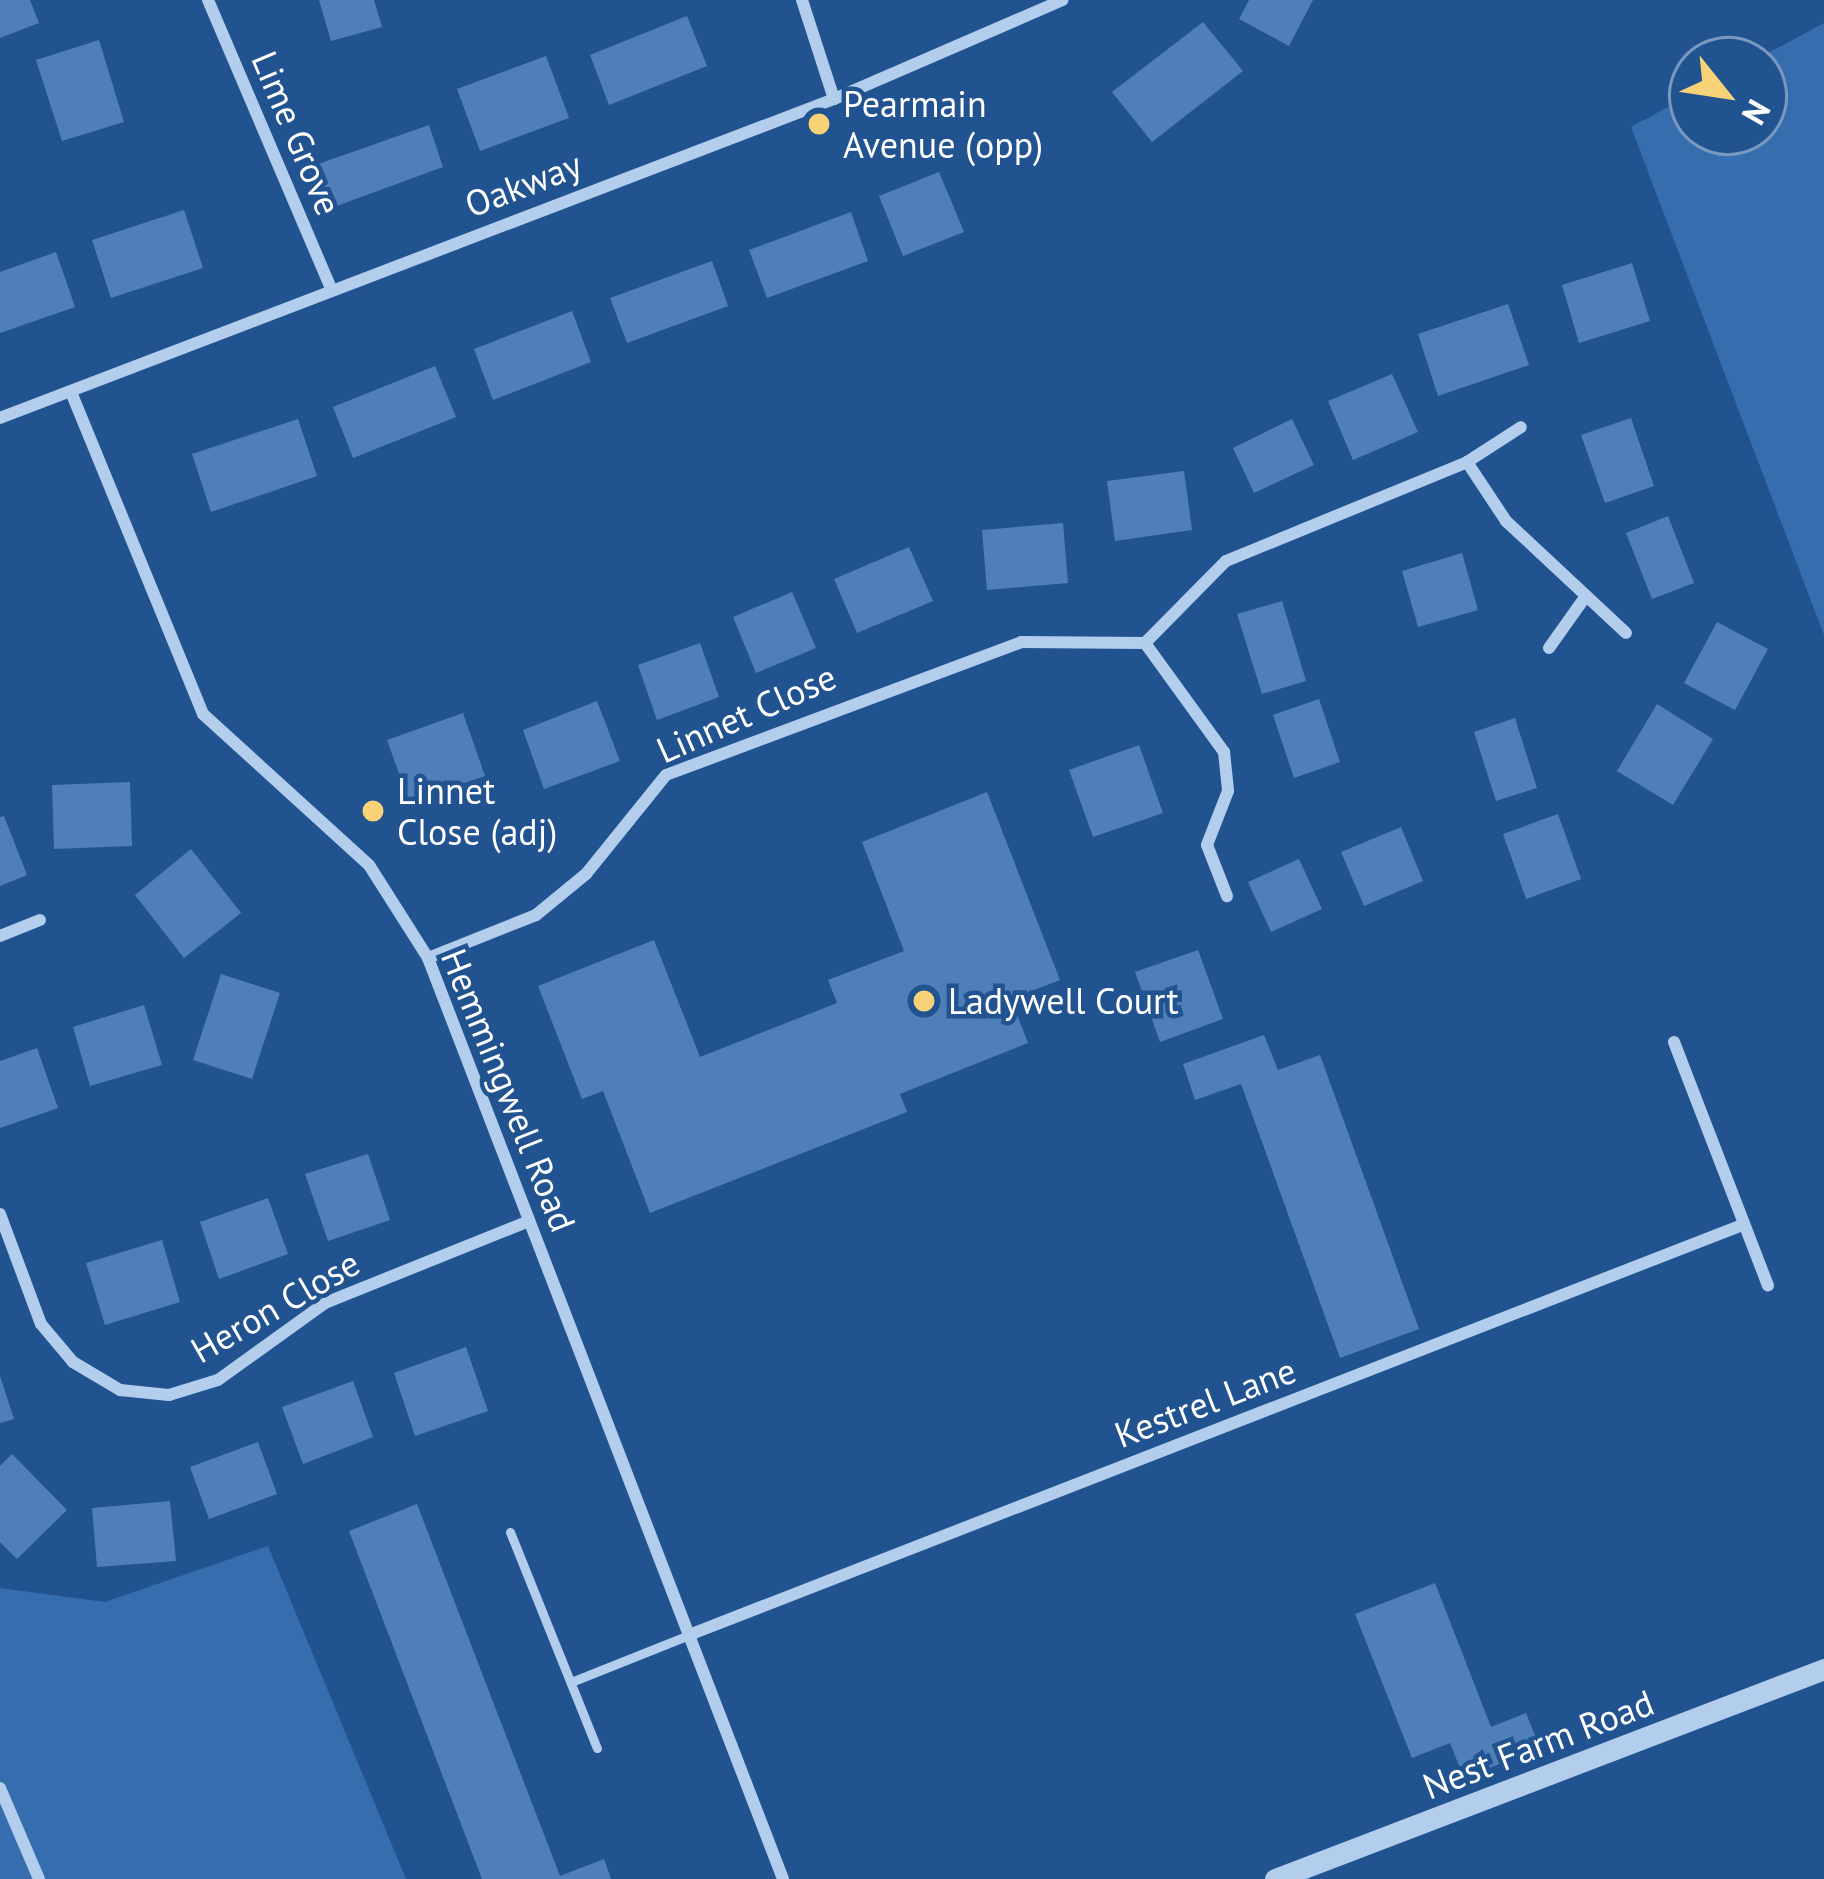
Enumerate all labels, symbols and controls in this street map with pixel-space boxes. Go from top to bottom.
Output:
north arrow [1668,36,1788,156]
street label: Lime Grove [243,45,351,221]
place label: Pearmain Avenue (opp) [843,81,1043,166]
text: N [1733,93,1781,133]
marker: Pearmain Avenue (opp) [806,111,832,137]
street label: Oakway [459,142,587,226]
street label: Linnet Close [650,654,842,772]
place label: Linnet Close (adj) [397,768,557,853]
marker: Linnet Close (adj) [360,798,386,824]
street label: Hemmingwell Road [433,942,585,1238]
place label: Ladywell Court [948,979,1179,1023]
marker: Ladywell Court [911,988,937,1014]
street label: Heron Close [183,1241,367,1371]
street label: Kestrel Lane [1108,1348,1302,1456]
street label: Nest Farm Road [1417,1680,1659,1808]

